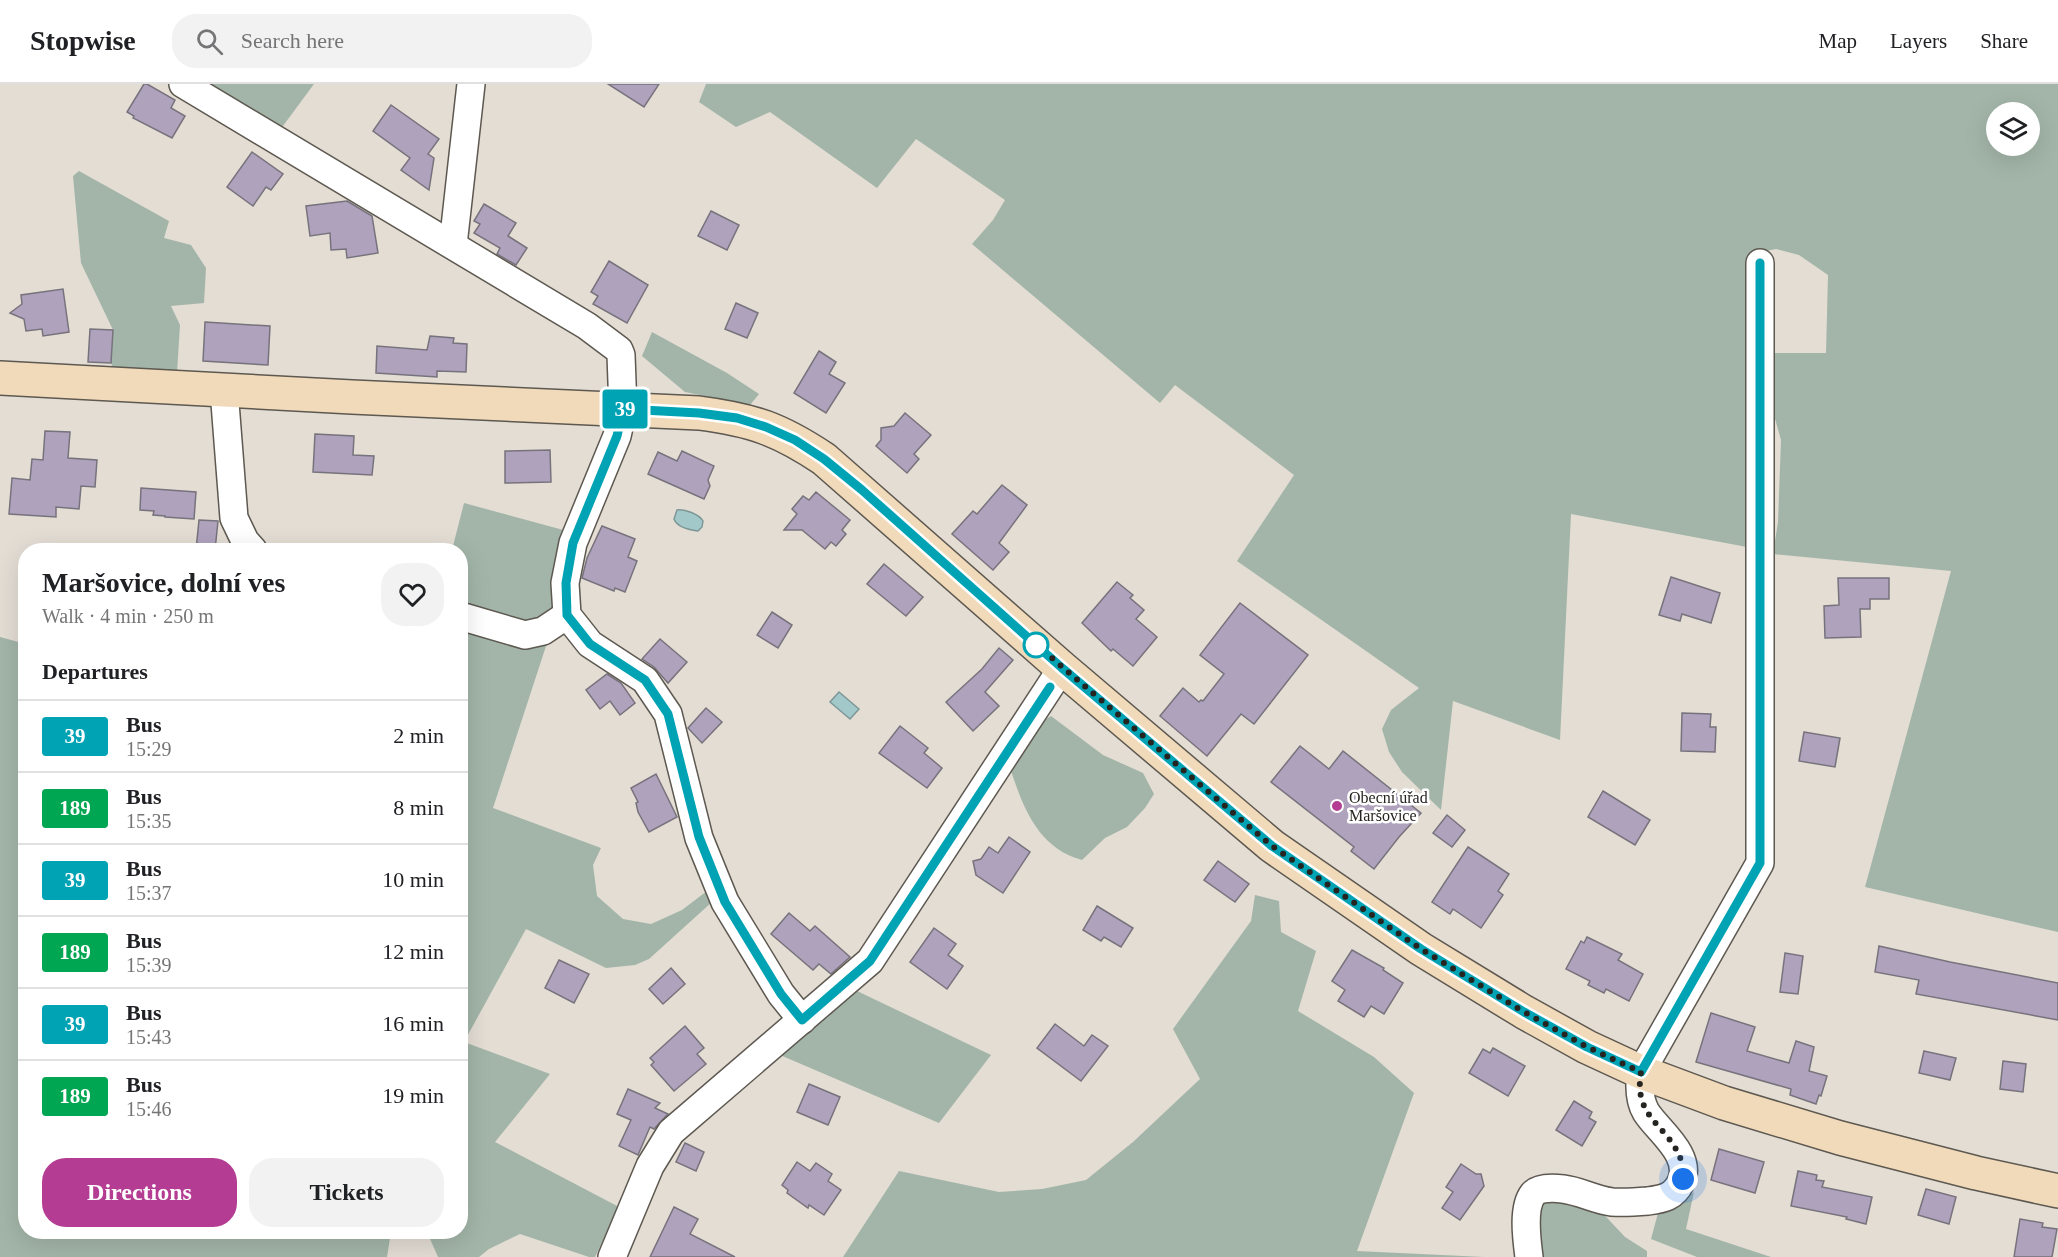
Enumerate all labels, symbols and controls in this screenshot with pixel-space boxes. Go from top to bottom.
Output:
search box [172,14,592,68]
text: Stopwise [30,25,136,56]
icon: search [193,25,226,58]
text: Search here [241,28,344,53]
text: Map [1819,29,1857,53]
text: Layers [1890,29,1947,53]
text: Share [1980,29,2028,53]
map controls [1986,102,2040,156]
button: layers [1986,102,2040,156]
line badge: 39 [598,390,652,428]
text: 39 [615,397,636,421]
button: heart [381,563,444,626]
text: Maršovice, dolní ves [42,567,285,598]
text: Walk · 4 min · 250 m [42,605,214,627]
unlabelled marker [1023,632,1049,658]
text: Departures [42,659,148,684]
text: Bus [126,712,161,737]
text: 2 min [393,723,444,748]
text: 39 [65,724,86,748]
text: 15:29 [126,738,172,760]
text: Bus [126,784,161,809]
place label: Obecní úřad Maršovice [1349,789,1428,824]
text: 8 min [393,795,444,820]
text: 189 [59,796,91,820]
marker: Obecní úřad Maršovice [1330,799,1344,813]
text: 15:35 [126,810,172,832]
text: Bus [126,856,161,881]
text: 10 min [382,867,444,892]
text: 39 [65,868,86,892]
text: 15:37 [126,882,172,904]
text: Bus [126,928,161,953]
text: 12 min [382,939,444,964]
text: 189 [59,940,91,964]
text: 15:39 [126,954,172,976]
text: Bus [126,1000,161,1025]
text: 16 min [382,1011,444,1036]
text: 39 [65,1012,86,1036]
text: 15:43 [126,1026,172,1048]
text: Bus [126,1072,161,1097]
text: 19 min [382,1083,444,1108]
text: 189 [59,1084,91,1108]
text: 15:46 [126,1098,172,1120]
button: Directions [42,1158,237,1227]
button: Tickets [249,1158,444,1227]
your location [1668,1164,1698,1194]

